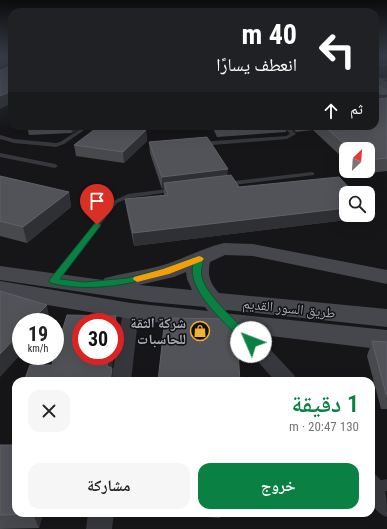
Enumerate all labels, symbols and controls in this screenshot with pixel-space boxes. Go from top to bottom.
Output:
text: 40 m [241,18,297,51]
icon: left [311,24,363,76]
text: انعطف يسارًا [216,54,297,75]
icon: ahead [320,100,342,122]
text: ثم [350,100,363,118]
north arrow [339,142,375,178]
map controls [339,142,375,222]
pin [80,184,114,225]
button: search [339,186,375,222]
icon: arrive [86,190,108,212]
street label: طريق السور القديم [242,295,336,323]
speed limit sign: 30 [72,313,124,365]
place label: شركة الثقة للحاسبات [130,315,186,348]
shop icon: شركة الثقة للحاسبات [189,320,211,342]
position arrow [230,321,272,363]
text: 19 [28,322,48,346]
text: km/h [28,343,48,354]
button: close [28,390,70,432]
text: 1 دقيقة [292,390,359,418]
text: 130 m · 20:47 [289,419,359,434]
button: مشاركة [28,463,190,509]
button: خروج [198,463,359,509]

